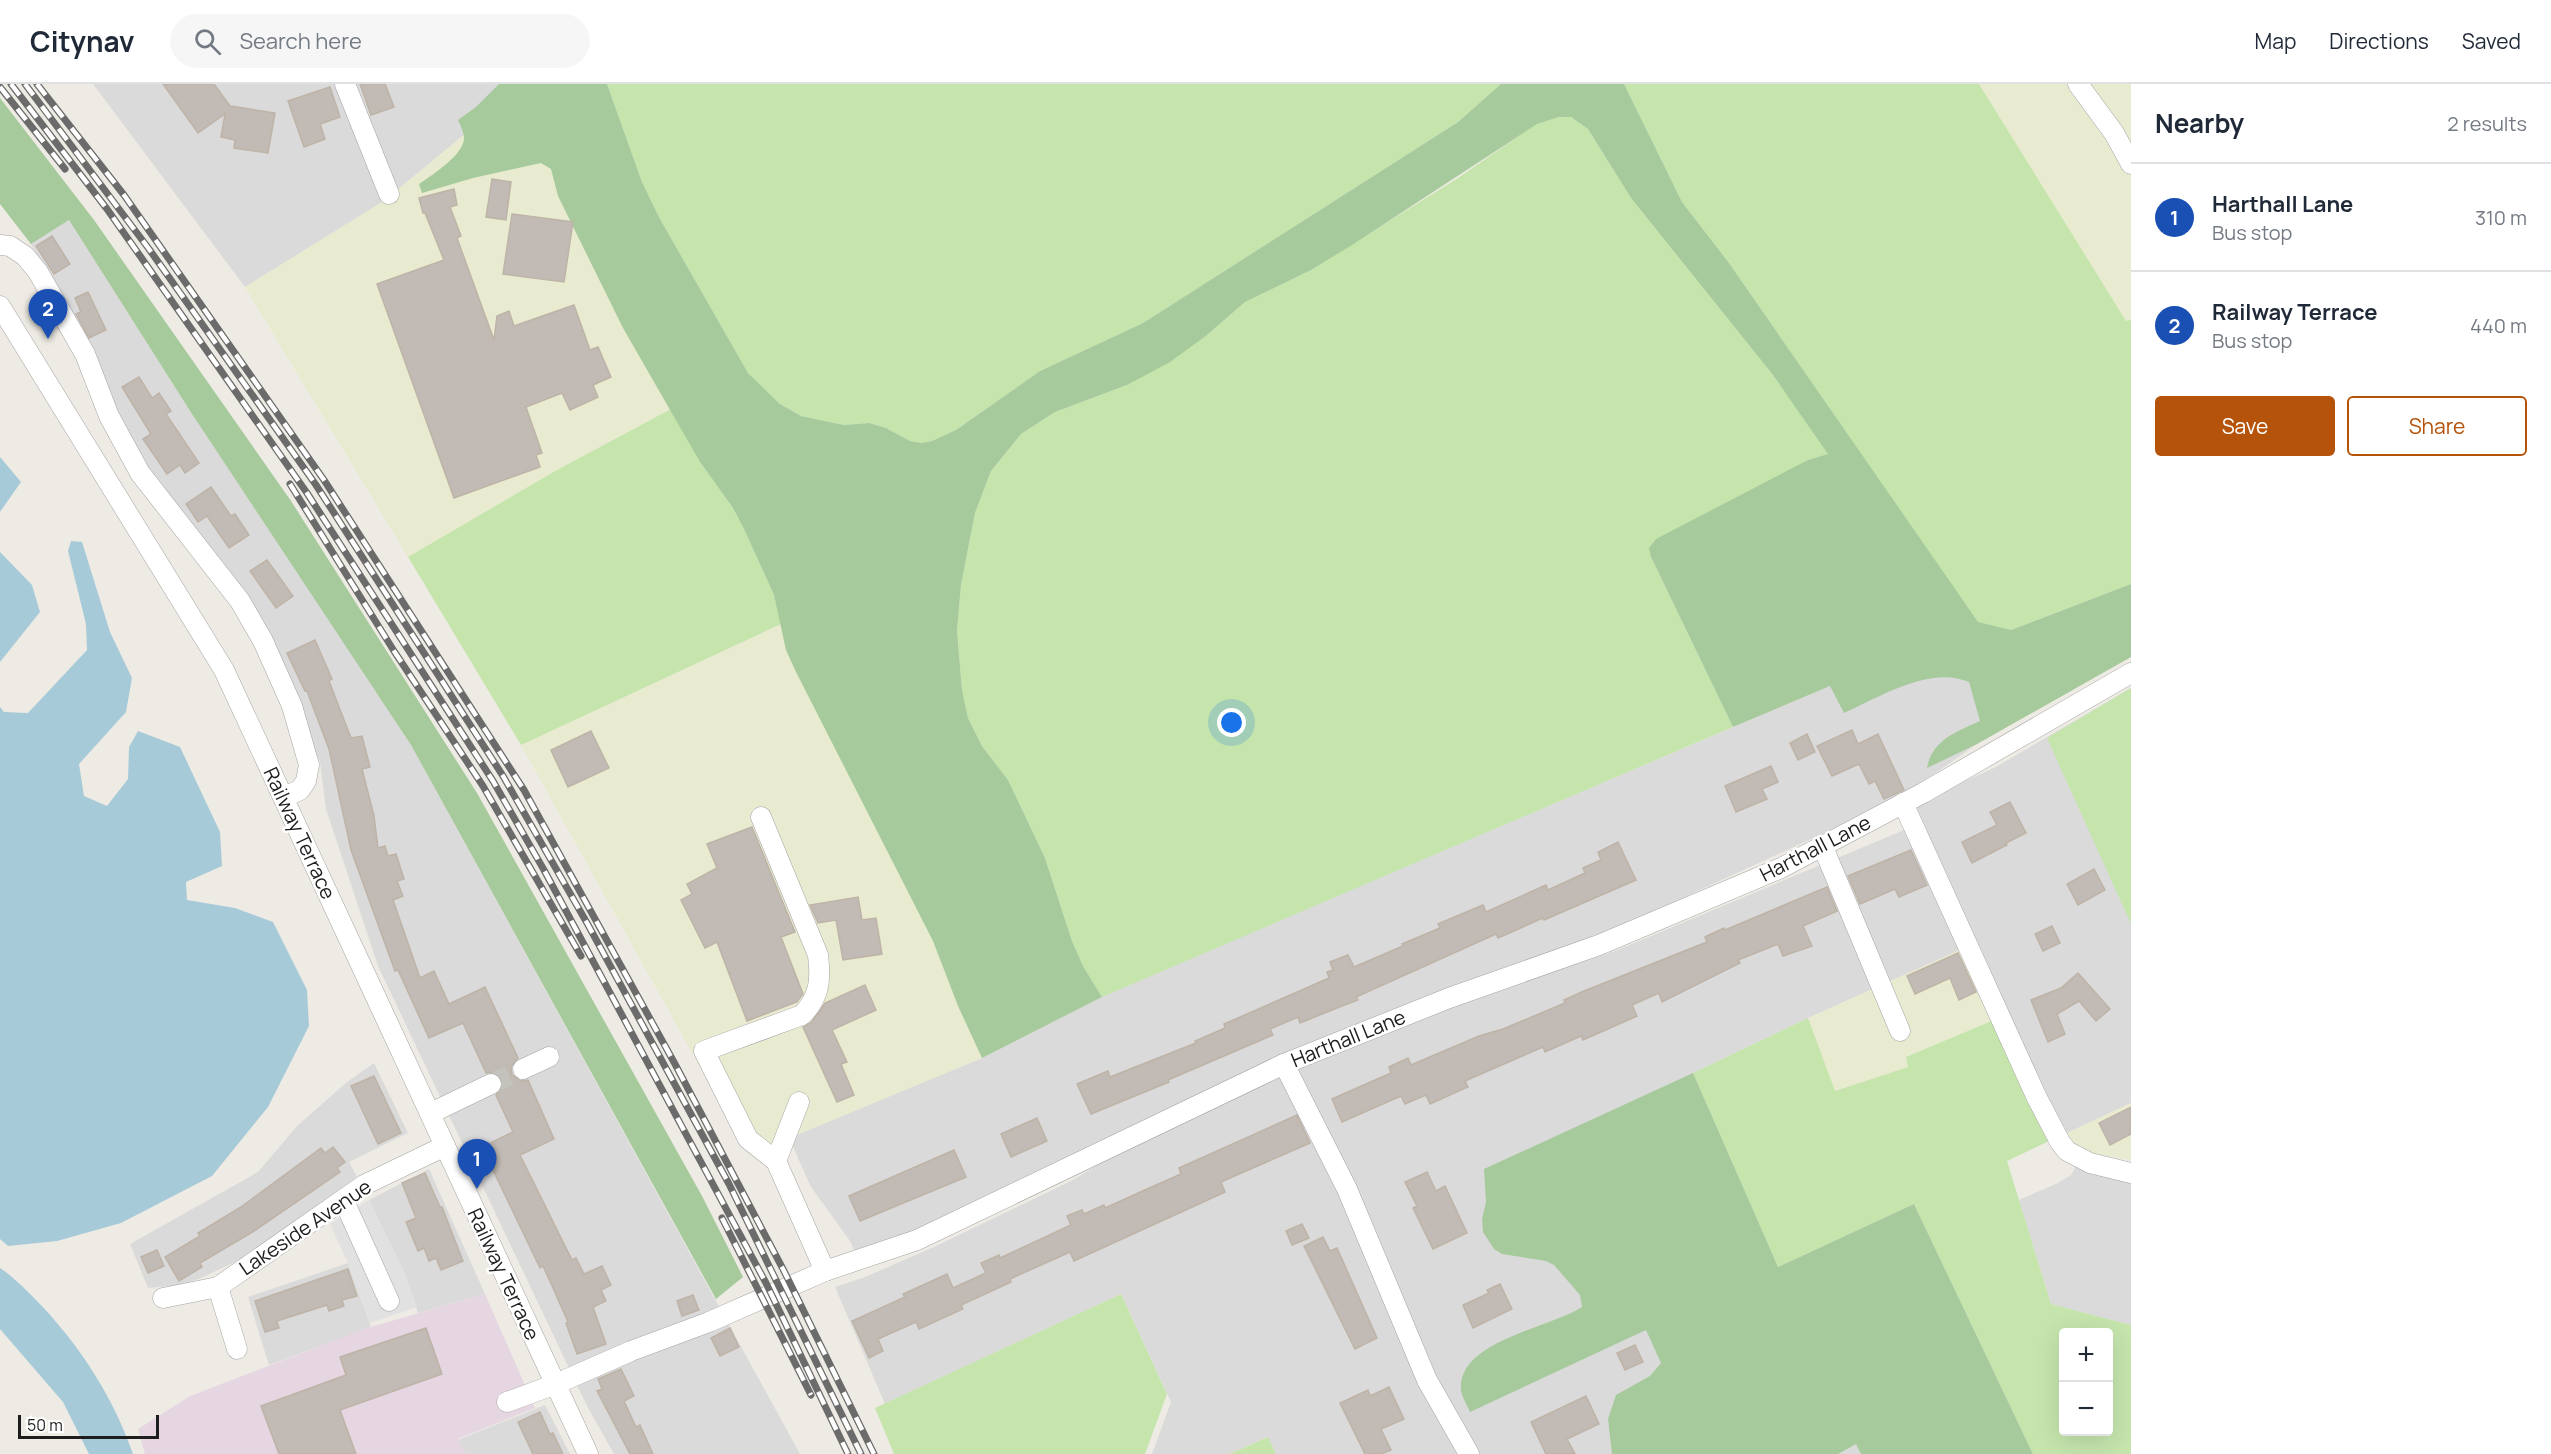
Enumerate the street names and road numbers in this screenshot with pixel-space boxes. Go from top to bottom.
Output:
street label: Railway Terrace [258,763,342,903]
street label: Harthall Lane [1755,808,1875,888]
street label: Harthall Lane [1287,1003,1409,1073]
street label: Lakeside Avenue [234,1173,376,1281]
street label: Railway Terrace [462,1204,546,1344]

